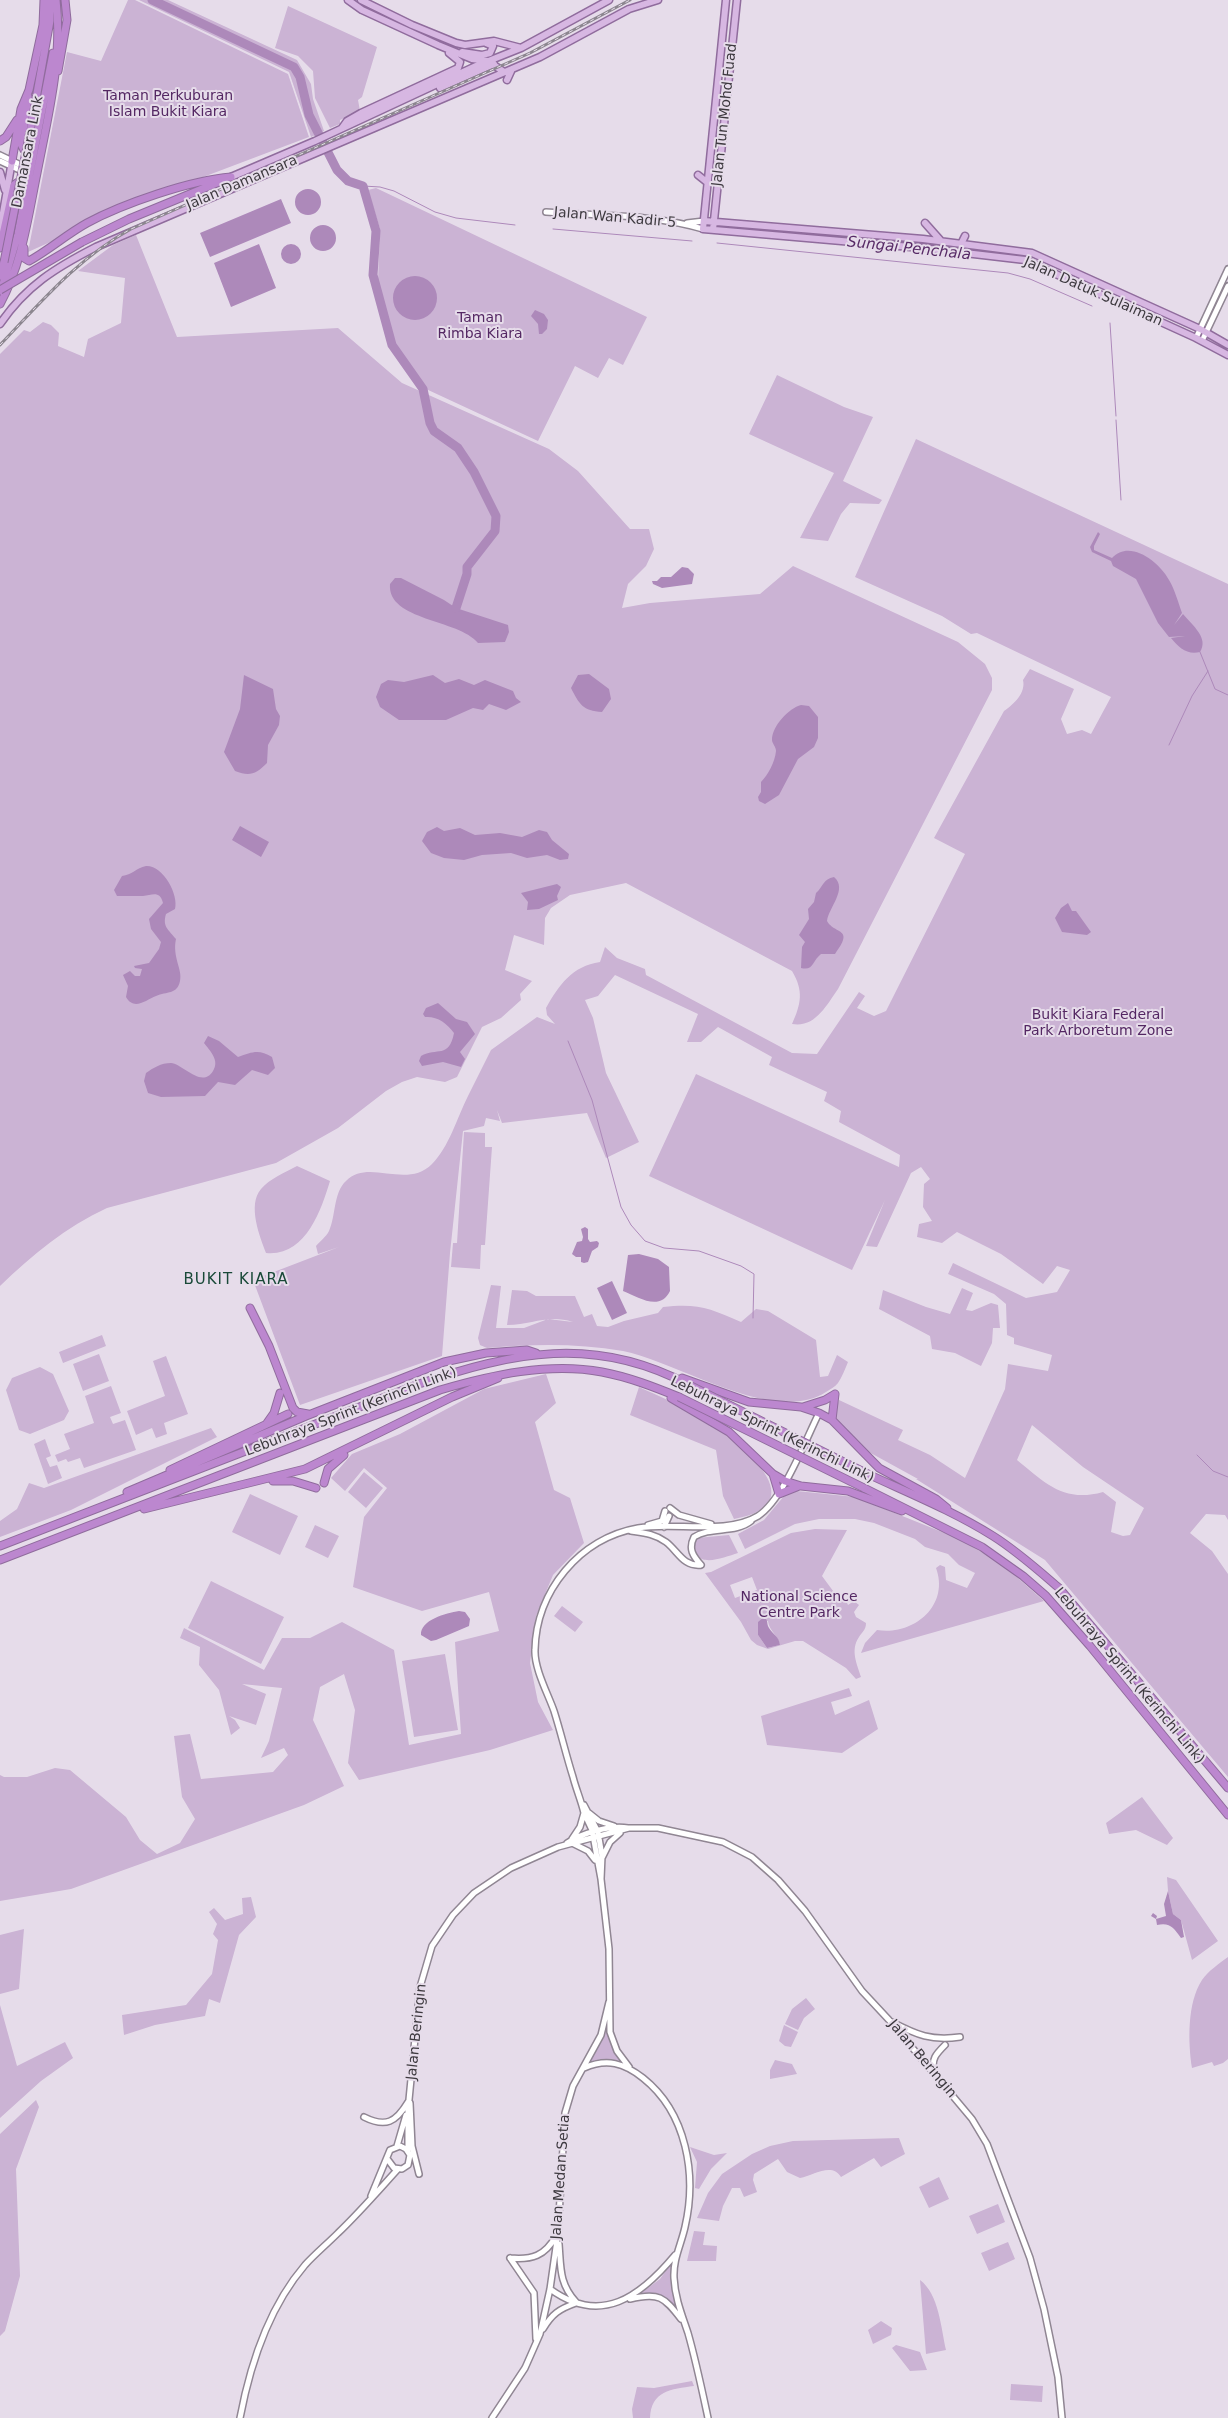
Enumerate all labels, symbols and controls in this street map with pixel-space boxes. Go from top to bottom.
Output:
street label: Jalan Tun Mohd Fuad [709,43,741,187]
park label: Taman Perkuburan Islam Bukit Kiara [103,88,233,120]
street label: Damansara Link [9,95,47,209]
street label: Jalan Damansara [184,152,300,214]
street label: Jalan Wan Kadir 5 [553,204,677,232]
water label: Sungai Penchala [846,234,972,264]
street label: Jalan Datuk Sulaiman [1021,254,1165,330]
park label: Taman Rimba Kiara [437,310,523,342]
park label: Bukit Kiara Federal Park Arboretum Zone [1023,1007,1173,1040]
district label: BUKIT KIARA [182,1271,290,1289]
street label: Lebuhraya Sprint (Kerinchi Link) [243,1364,459,1460]
street label: Lebuhraya Sprint (Kerinchi Link) [667,1373,877,1487]
street label: Lebuhraya Sprint (Kerinchi Link) [1050,1584,1208,1768]
park label: National Science Centre Park [740,1589,858,1621]
street label: Jalan Beringin [404,1983,430,2081]
street label: Jalan Beringin [884,2016,960,2102]
street label: Jalan Medan Setia [548,2114,574,2240]

